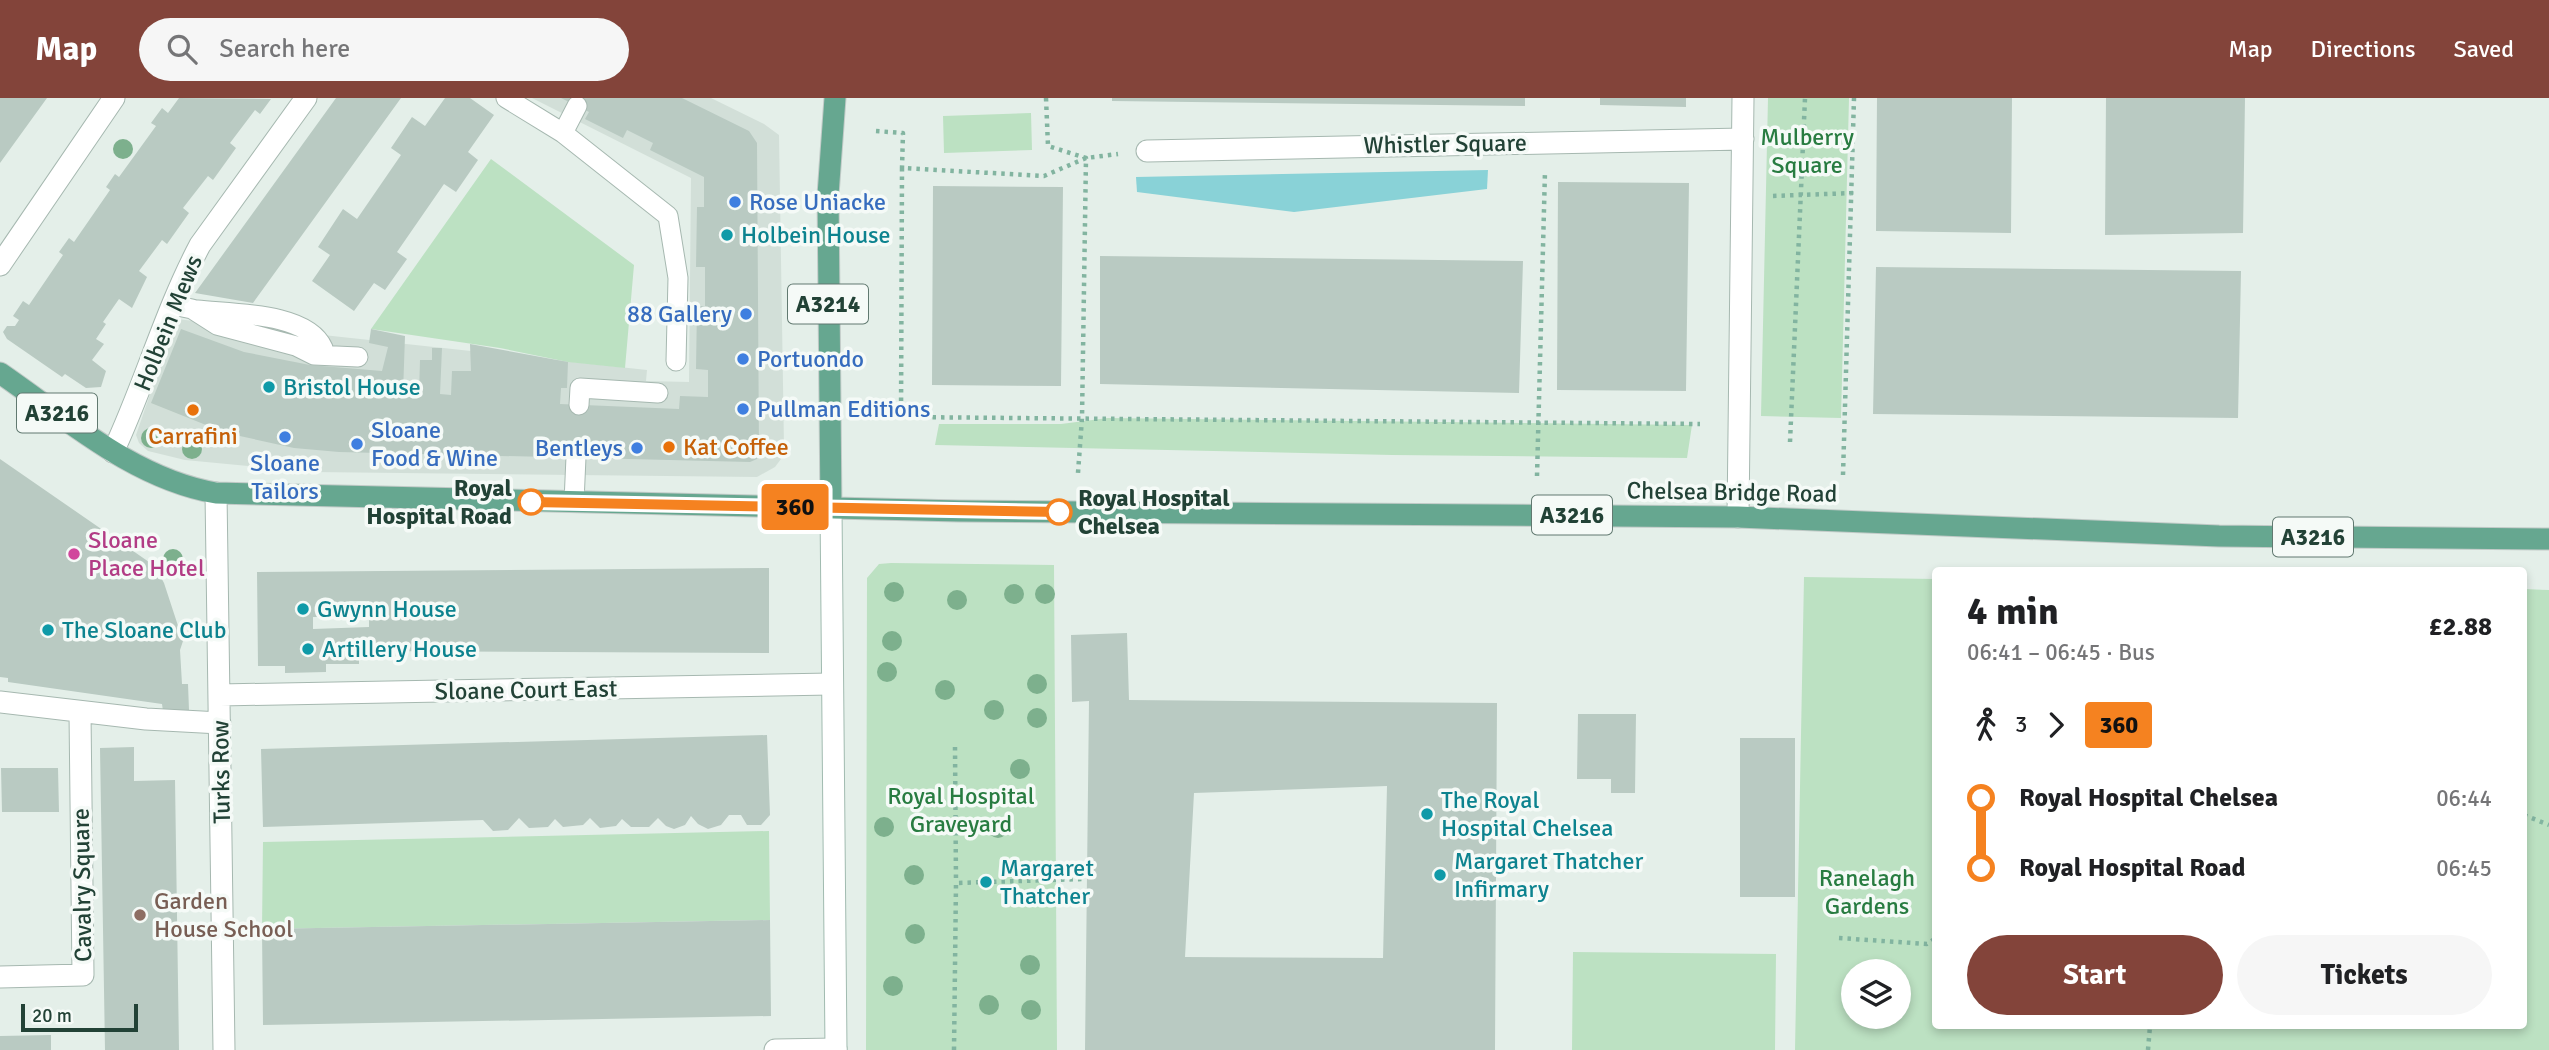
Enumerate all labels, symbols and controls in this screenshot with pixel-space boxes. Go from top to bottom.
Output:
search box [139,18,629,81]
text: Map [35,29,97,70]
icon: search [163,30,201,68]
text: Search here [219,33,350,65]
text: Map [2228,34,2273,64]
text: Directions [2311,34,2416,64]
text: Saved [2454,34,2514,64]
park label: Mulberry Square [1760,122,1854,180]
street label: Whistler Square [1363,128,1527,160]
place label: Rose Uniacke [749,187,886,217]
marker: Rose Uniacke [727,194,743,210]
place label: Holbein House [741,220,891,250]
marker: Holbein House [719,227,735,243]
street label: Holbein Mews [127,251,209,395]
road number: A3214 [788,284,868,324]
place label: 88 Gallery [627,299,732,329]
marker: 88 Gallery [738,306,754,322]
place label: Portuondo [757,344,864,374]
marker: Portuondo [735,351,751,367]
place label: Bristol House [283,372,421,402]
marker: Bristol House [261,379,277,395]
road number: A3216 [17,394,97,432]
place label: Pullman Editions [757,394,930,424]
marker: Pullman Editions [735,401,751,417]
marker: Carrafini [185,402,201,418]
place label: Sloane Food & Wine [371,415,498,473]
place label: Carrafini [148,421,238,451]
marker: Sloane Tailors [277,429,293,445]
place label: Kat Coffee [683,432,789,462]
place label: Bentleys [535,433,623,463]
marker: Sloane Food & Wine [349,436,365,452]
marker: Kat Coffee [661,439,677,455]
marker: Bentleys [629,440,645,456]
place label: Sloane Tailors [250,448,320,506]
place label: Royal Hospital Road [366,473,512,531]
street label: Chelsea Bridge Road [1626,475,1838,509]
place label: Royal Hospital Chelsea [1078,483,1230,541]
line badge: 360 [755,484,835,530]
marker: Royal Hospital Road [518,489,544,515]
text: 360 [776,492,814,522]
road number: A3216 [1532,496,1612,534]
marker: Royal Hospital Chelsea [1046,499,1072,525]
road number: A3216 [2273,518,2353,556]
place label: Sloane Place Hotel [88,525,205,583]
marker: Sloane Place Hotel [66,546,82,562]
text: 4 min [1967,588,2059,635]
place label: Gwynn House [317,594,457,624]
marker: Gwynn House [295,601,311,617]
text: £2.88 [2428,611,2492,643]
place label: The Sloane Club [62,615,226,645]
marker: The Sloane Club [40,622,56,638]
place label: Artillery House [322,634,477,664]
text: 06:41 – 06:45 · Bus [1967,638,2155,667]
marker: Artillery House [300,641,316,657]
street label: Sloane Court East [434,673,618,707]
icon: walk [1967,706,2005,744]
icon: forward [2037,706,2075,744]
text: 3 [2015,710,2027,739]
text: 360 [2099,710,2138,740]
street label: Turks Row [205,720,237,824]
park label: Royal Hospital Graveyard [887,781,1035,839]
text: Royal Hospital Chelsea [2019,782,2278,814]
text: 06:44 [2436,784,2492,813]
place label: The Royal Hospital Chelsea [1441,785,1613,843]
marker: The Royal Hospital Chelsea [1419,806,1435,822]
street label: Cavalry Square [66,808,98,962]
place label: Margaret Thatcher Infirmary [1454,846,1643,904]
text: Royal Hospital Road [2019,852,2246,884]
place label: Margaret Thatcher [1000,853,1094,911]
text: 06:45 [2436,854,2492,883]
park label: Ranelagh Gardens [1819,863,1915,921]
marker: Margaret Thatcher Infirmary [1432,867,1448,883]
marker: Margaret Thatcher [978,874,994,890]
place label: Garden House School [154,886,293,944]
marker: Garden House School [132,907,148,923]
button: Start [1967,935,2223,1015]
button: Tickets [2237,935,2492,1015]
map controls [1841,959,1911,1029]
button: layers [1841,959,1911,1029]
scale bar [21,1001,138,1033]
text: 20 m [32,1004,72,1028]

